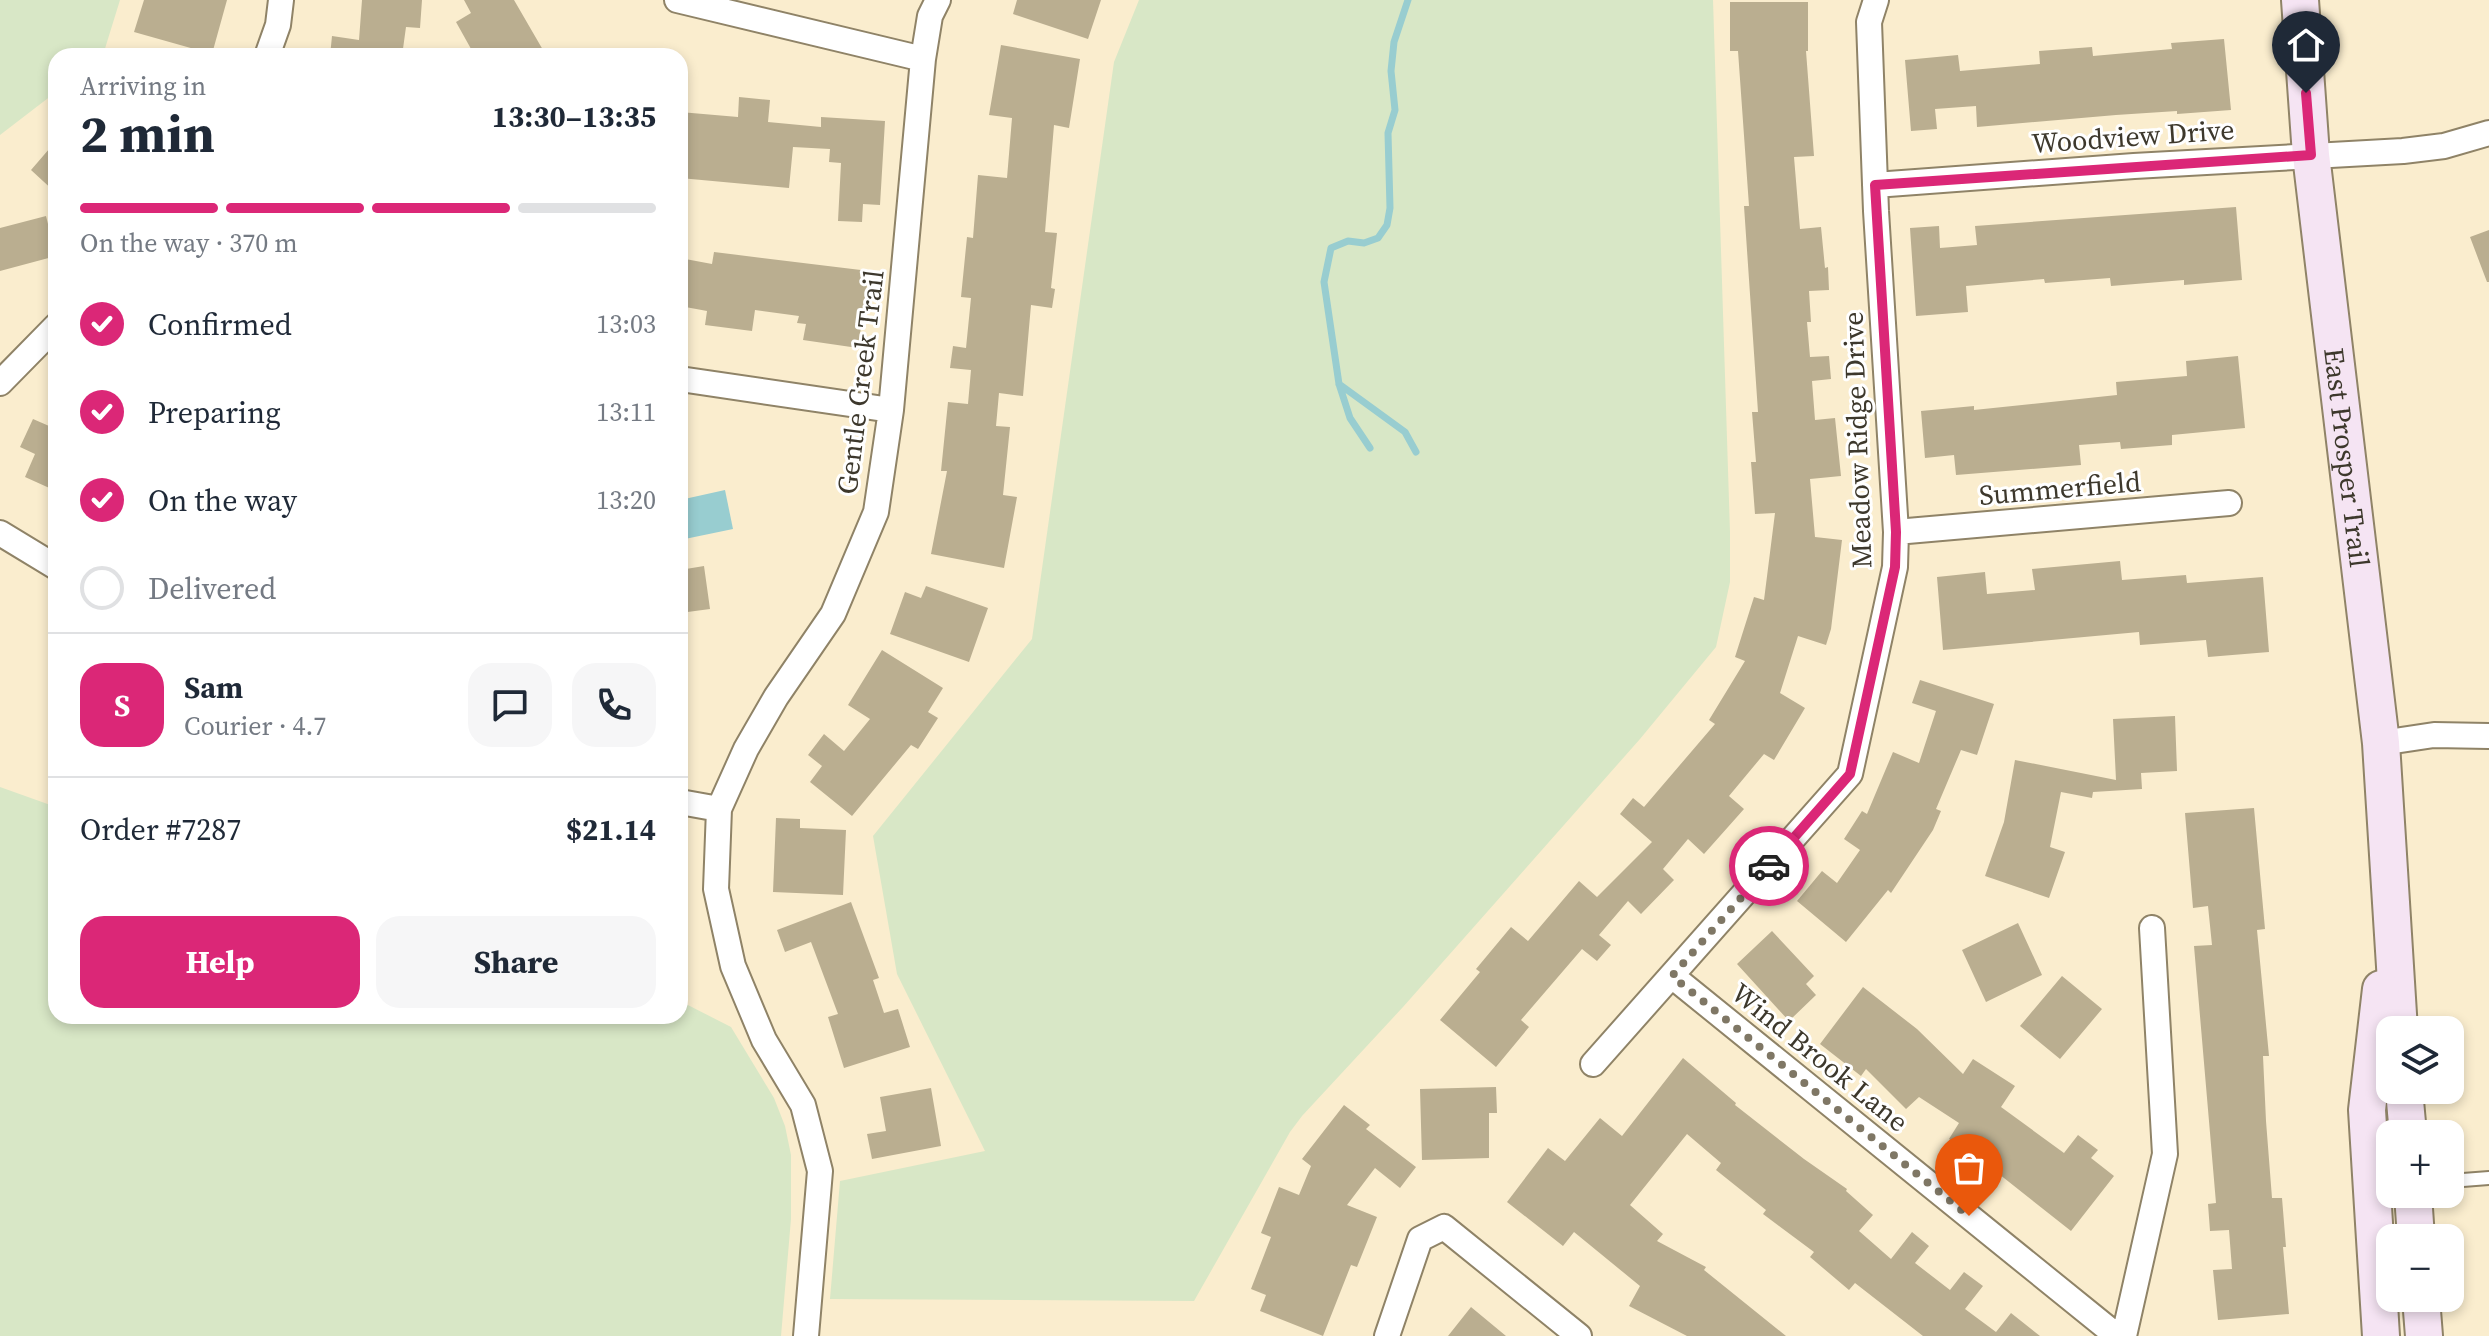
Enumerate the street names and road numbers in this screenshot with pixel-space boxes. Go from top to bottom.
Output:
street label: Woodview Drive [2030,110,2236,162]
street label: Gentle Creek Trail [827,268,893,496]
street label: Meadow Ridge Drive [1834,311,1880,569]
street label: East Prosper Trail [2315,345,2379,569]
street label: Summerfield [1978,462,2143,514]
street label: Wind Brook Lane [1723,974,1917,1140]

